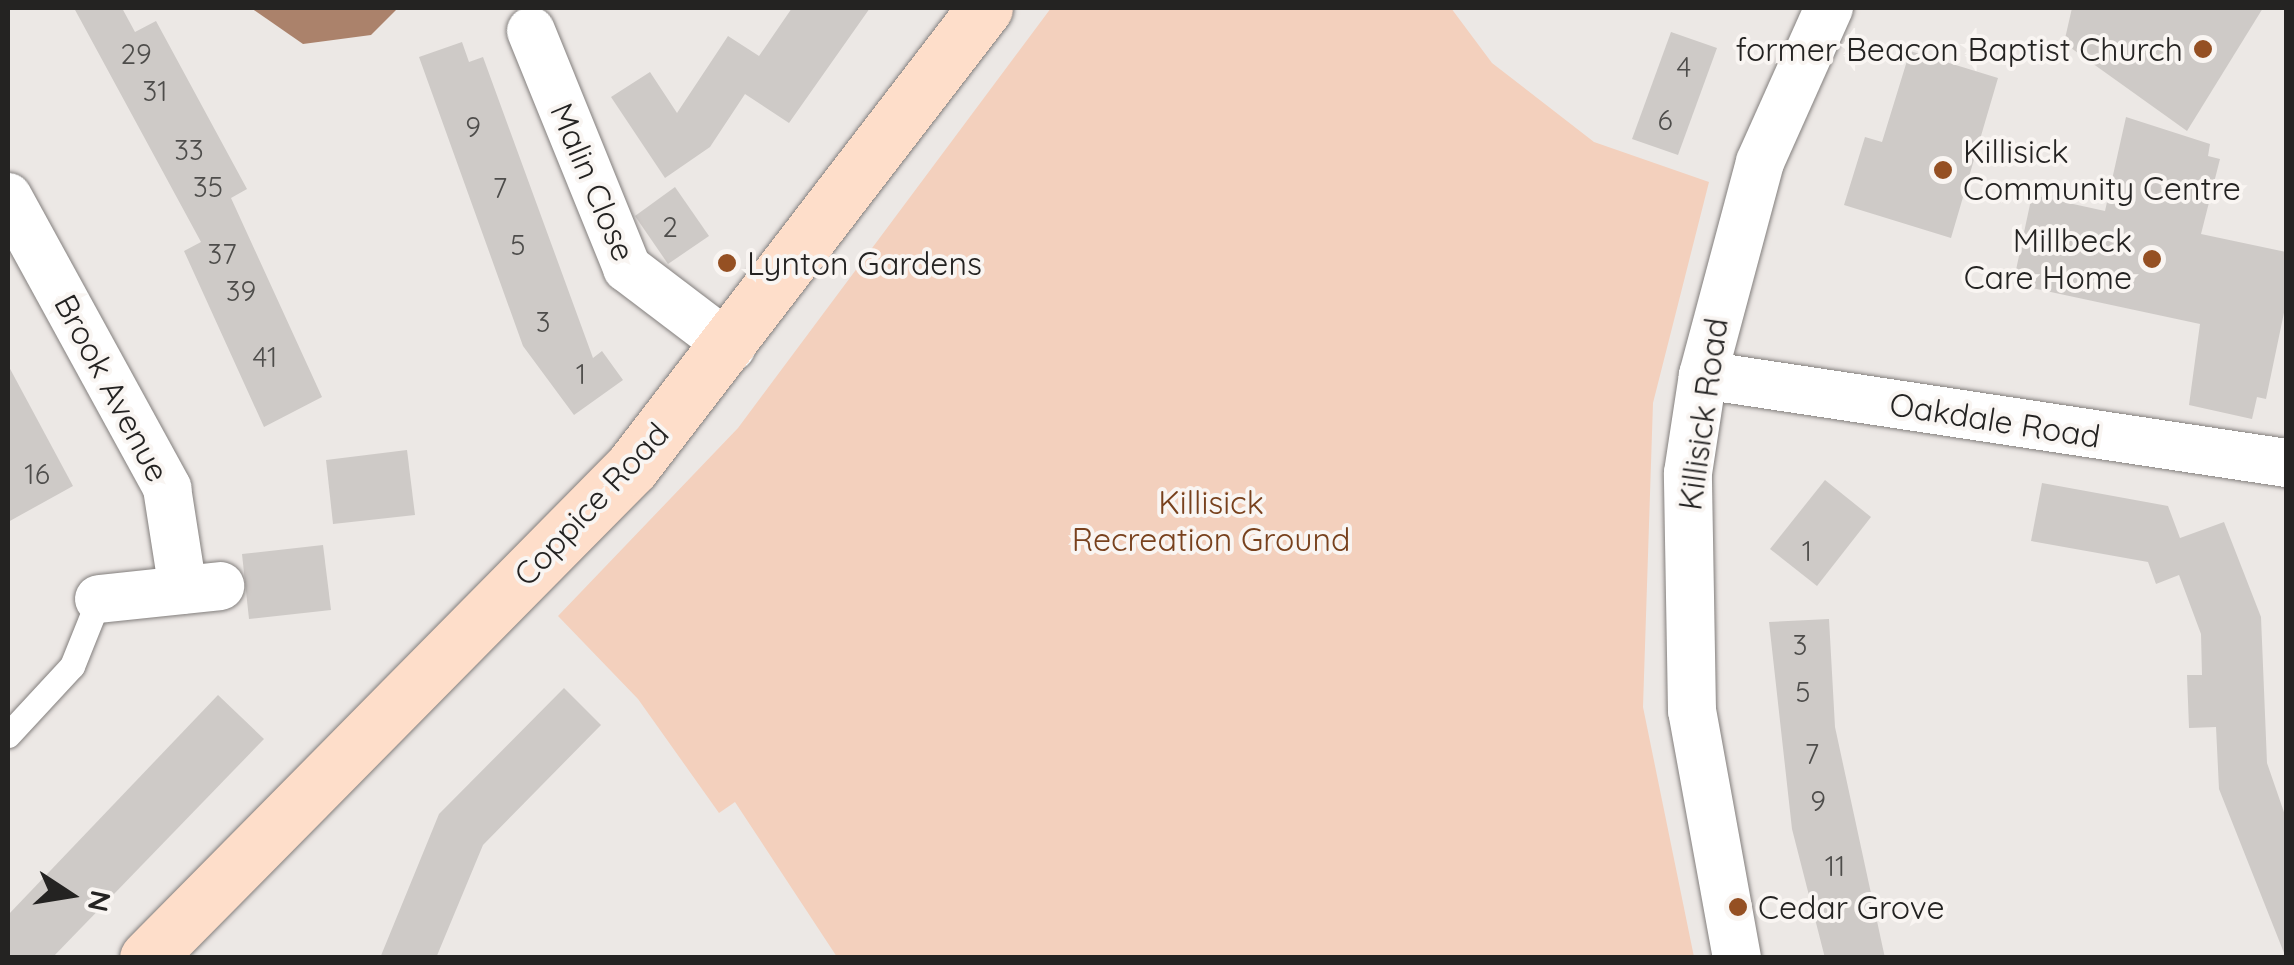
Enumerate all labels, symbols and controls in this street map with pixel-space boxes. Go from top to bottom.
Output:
place label: former Beacon Baptist Church [1736,30,2183,68]
house number: 29 [120,37,152,71]
marker: former Beacon Baptist Church [2192,38,2214,60]
house number: 4 [1677,50,1691,84]
house number: 31 [142,74,168,108]
street label: Malin Close [543,97,643,267]
house number: 6 [1657,103,1673,137]
house number: 9 [465,110,481,144]
house number: 33 [174,133,204,167]
place label: Killisick Community Centre [1963,133,2241,208]
marker: Killisick Community Centre [1932,159,1954,181]
house number: 35 [193,170,223,204]
house number: 7 [493,171,507,205]
house number: 2 [662,210,678,244]
place label: Millbeck Care Home [1964,222,2132,297]
house number: 5 [510,228,526,262]
house number: 37 [207,237,237,271]
place label: Lynton Gardens [747,244,982,282]
marker: Millbeck Care Home [2141,248,2163,270]
marker: Lynton Gardens [716,252,738,274]
house number: 39 [226,274,256,308]
street label: Brook Avenue [47,288,177,488]
house number: 3 [536,305,550,339]
street label: Killisick Road [1671,315,1735,513]
house number: 41 [253,340,277,374]
house number: 1 [576,357,586,391]
street label: Oakdale Road [1887,384,2103,456]
street label: Coppice Road [506,415,676,593]
house number: 16 [24,457,50,491]
park label: Killisick Recreation Ground [1072,484,1350,559]
house number: 1 [1802,534,1812,568]
house number: 3 [1793,628,1807,662]
house number: 5 [1795,675,1811,709]
house number: 7 [1805,737,1819,771]
house number: 9 [1810,784,1826,818]
north arrow [20,845,120,945]
house number: 11 [1825,849,1845,883]
text: N [81,888,119,915]
place label: Cedar Grove [1758,888,1945,926]
marker: Cedar Grove [1727,896,1749,918]

